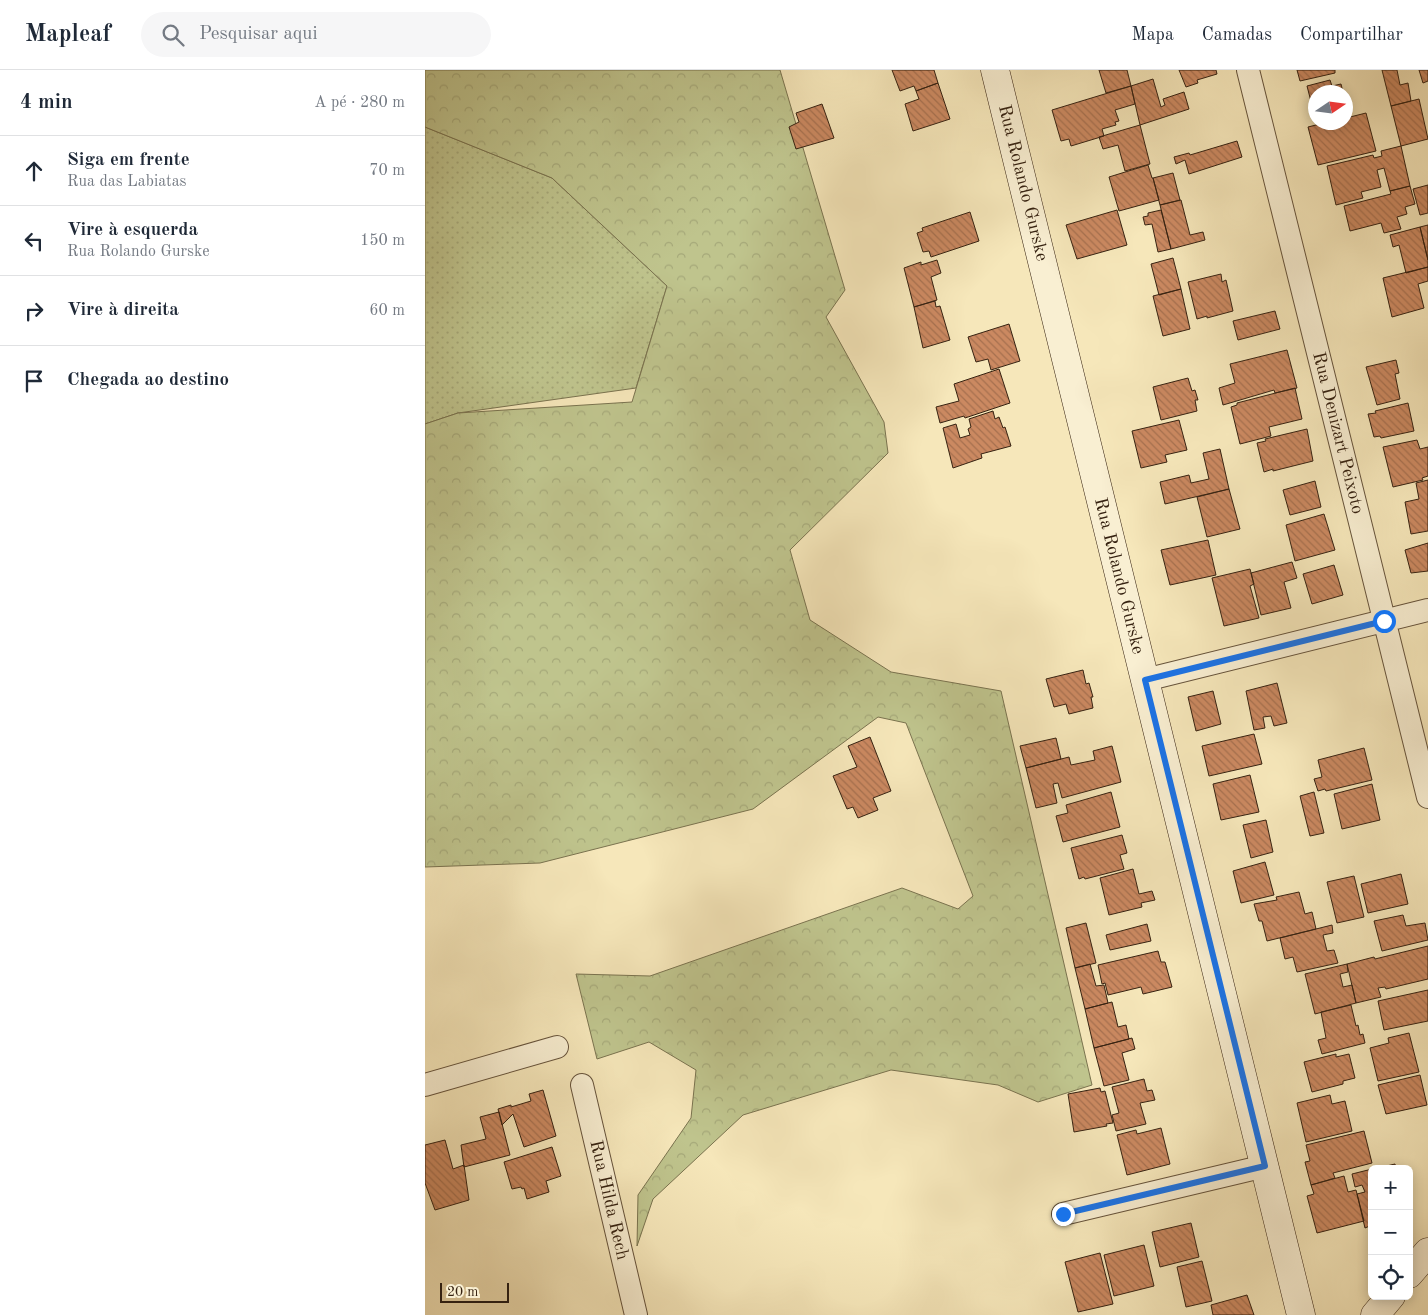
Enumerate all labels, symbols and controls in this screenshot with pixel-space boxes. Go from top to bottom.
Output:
search box [141,12,491,57]
icon: search [159,21,187,49]
text: Mapleaf [25,23,111,47]
text: Pesquisar aqui [199,25,318,44]
text: Mapa [1132,26,1174,44]
text: Camadas [1202,26,1272,44]
text: Compartilhar [1300,26,1403,44]
north arrow [1308,85,1353,130]
text: 4 min [20,92,73,113]
text: A pé · 280 m [314,95,405,111]
street label: Rua Rolando Gurske [995,103,1051,263]
text: Siga em frente [67,151,190,170]
icon: ahead [20,157,48,185]
text: 70 m [369,163,405,179]
text: Rua das Labiatas [67,174,187,190]
text: Vire à esquerda [67,221,198,240]
icon: left [20,227,48,255]
text: 150 m [360,233,405,249]
text: Rua Rolando Gurske [67,244,210,260]
icon: right [20,297,48,325]
text: Vire à direita [67,301,179,320]
text: 60 m [369,303,405,319]
street label: Rua Denizart Peixoto [1309,350,1367,516]
icon: arrive [20,367,48,395]
text: Chegada ao destino [67,371,229,390]
street label: Rua Rolando Gurske [1091,496,1147,656]
route start [1373,610,1396,633]
street label: Rua Hilda Rech [586,1138,632,1262]
map controls [1368,1165,1413,1300]
button: + [1368,1165,1413,1210]
route end [1052,1203,1075,1226]
button: − [1368,1210,1413,1255]
button: locate [1368,1255,1413,1300]
scale bar [440,1280,509,1303]
text: 20 m [447,1285,478,1299]

